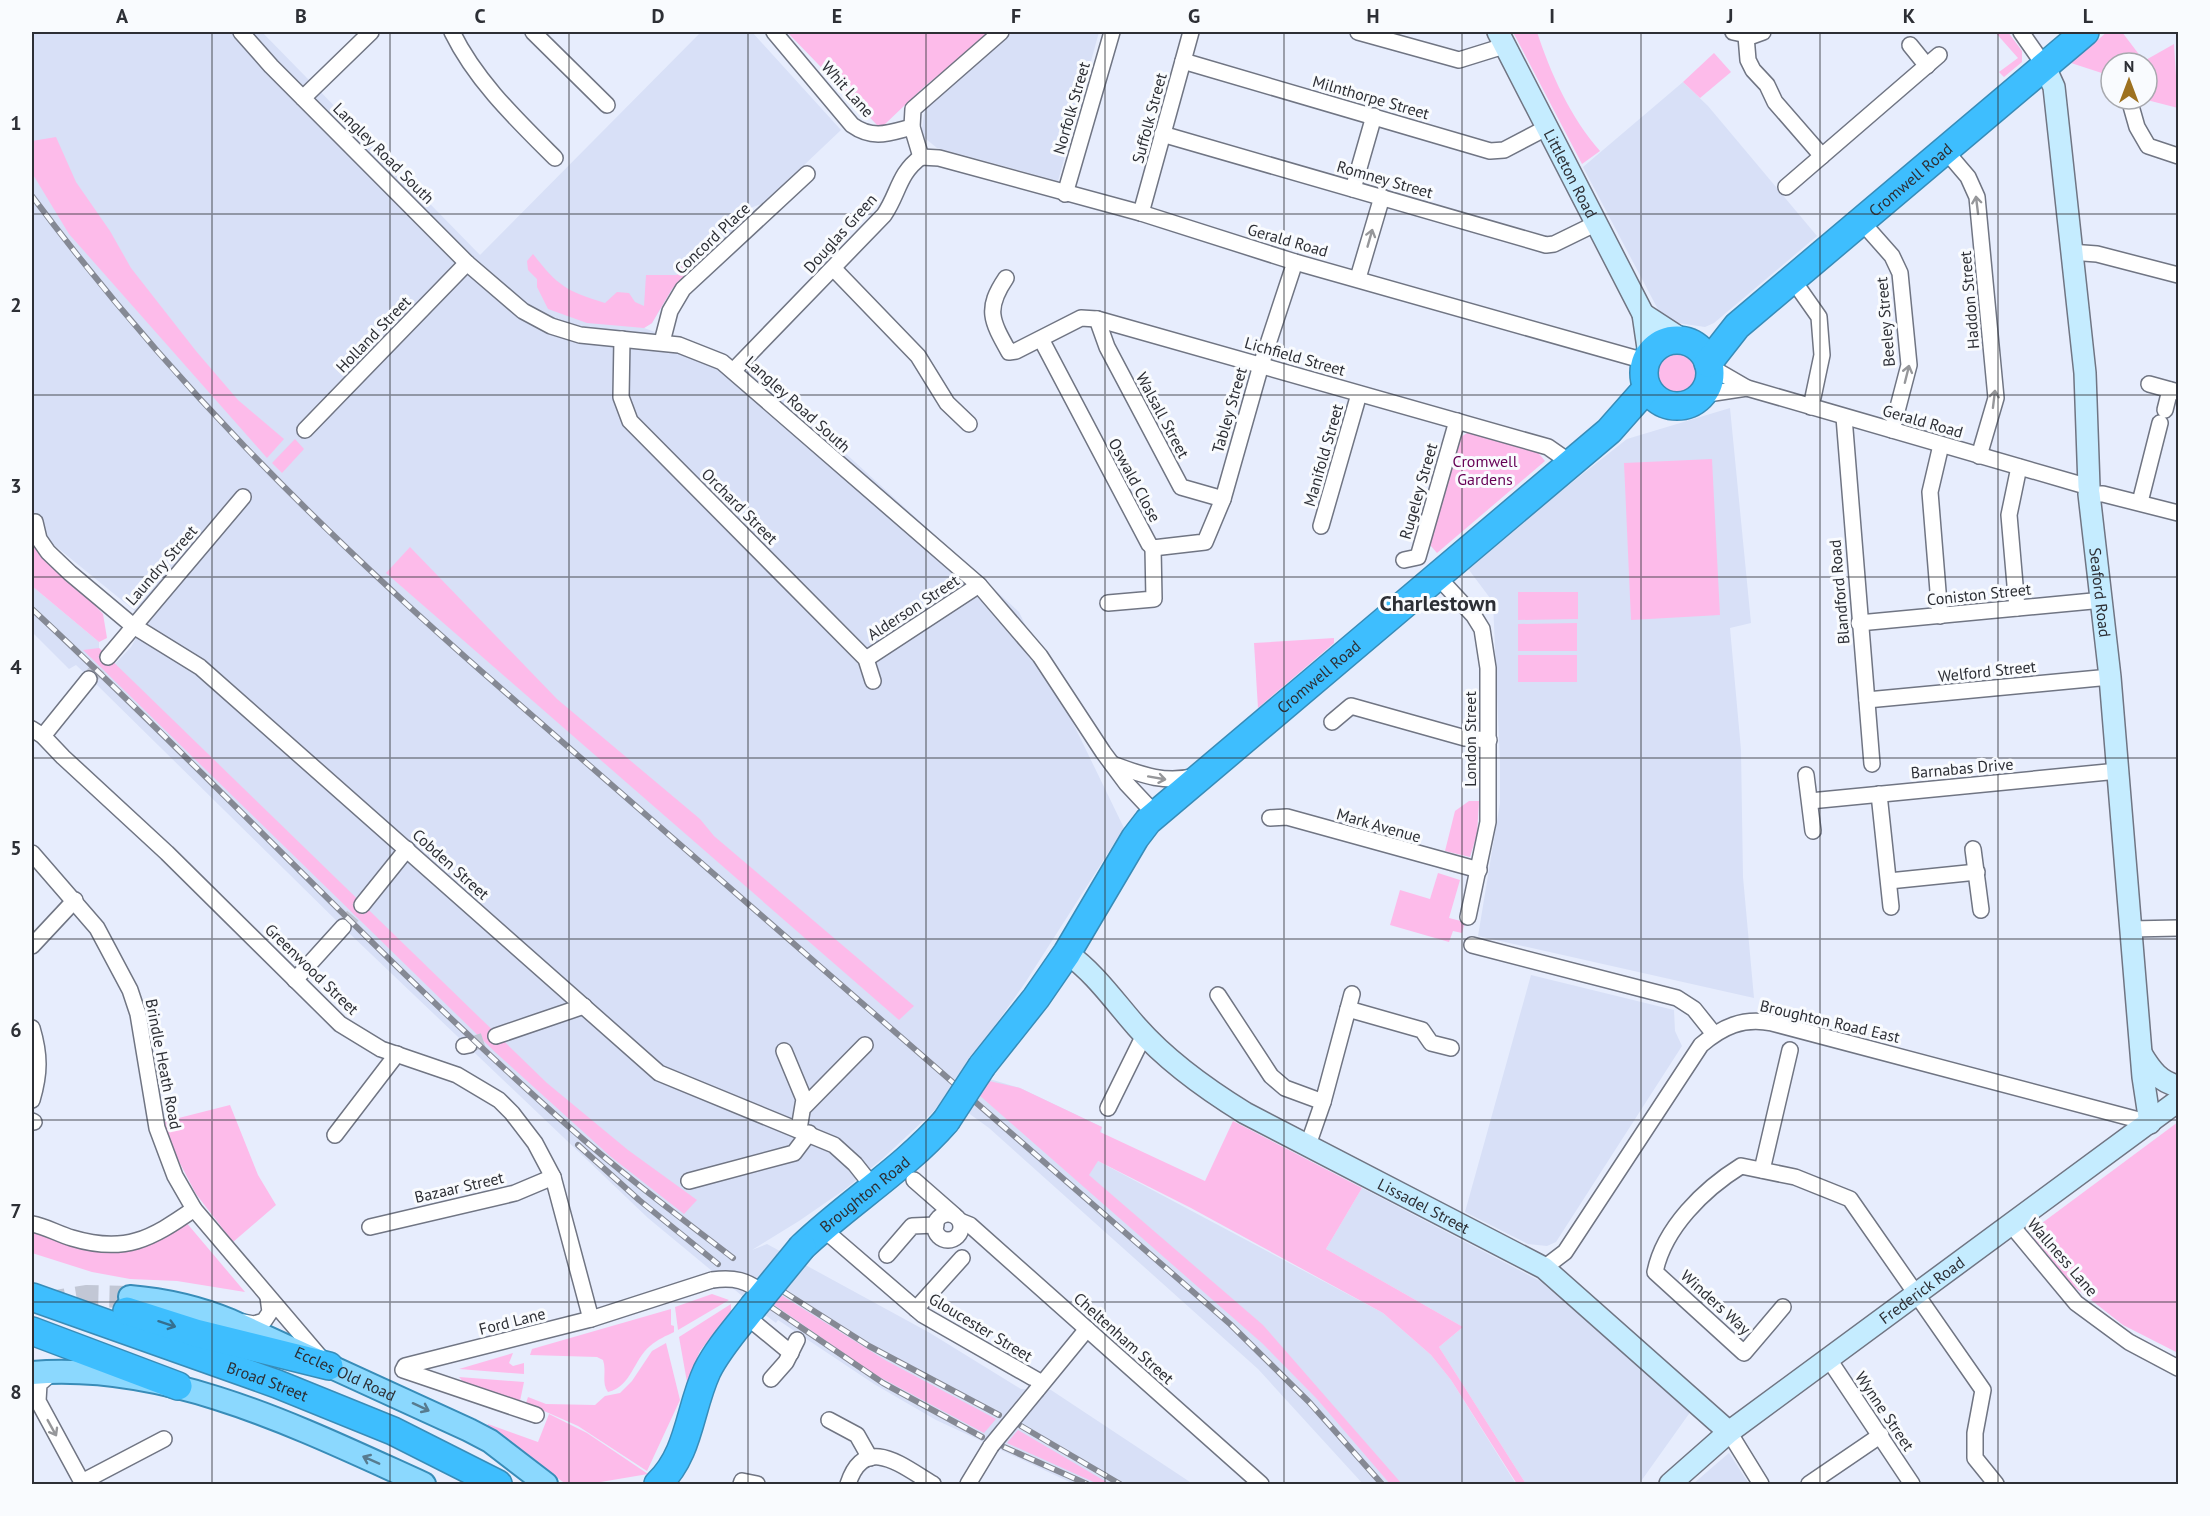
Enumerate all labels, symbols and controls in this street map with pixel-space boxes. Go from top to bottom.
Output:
text: A [116,3,129,29]
text: B [295,3,307,29]
text: C [474,3,486,29]
text: D [652,3,665,29]
text: E [832,3,842,29]
text: F [1011,3,1021,29]
text: G [1188,3,1200,29]
text: H [1366,3,1380,29]
text: I [1549,3,1555,29]
text: J [1726,3,1733,29]
text: K [1903,3,1916,29]
text: L [2083,3,2094,29]
north arrow [2099,51,2159,111]
text: N [2124,56,2134,76]
street label: Whit Lane [818,57,878,121]
street label: Norfolk Street [1048,59,1094,157]
street label: Suffolk Street [1127,70,1171,165]
street label: Milnthorpe Street [1310,71,1432,123]
street label: Langley Road South [329,98,439,208]
text: 1 [10,110,22,136]
street label: Littleton Road [1540,126,1602,221]
street label: Cromwell Road [1865,139,1956,220]
street label: Romney Street [1335,156,1436,202]
street label: Douglas Green [799,189,881,277]
one-way arrow [1972,196,1983,216]
street label: Concord Place [670,198,754,278]
street label: Gerald Road [1245,219,1331,261]
one-way arrow [1365,229,1376,248]
street label: Haddon Street [1955,250,1983,350]
street label: Beeley Street [1871,276,1899,368]
street label: Holland Street [331,291,415,377]
text: 2 [10,292,22,318]
street label: Lichfield Street [1242,332,1348,380]
street label: Langley Road South [741,351,855,457]
street label: Tabley Street [1207,364,1251,455]
one-way arrow [1901,365,1913,384]
street label: Walsall Street [1132,369,1194,462]
one-way arrow [1989,390,2000,410]
street label: Gerald Road [1880,400,1966,442]
street label: Manifold Street [1299,401,1347,508]
street label: Oswald Close [1105,435,1165,525]
street label: Rugeley Street [1395,440,1441,541]
park label: Cromwell Gardens [1453,451,1518,489]
street label: Orchard Street [698,464,783,549]
text: 3 [10,473,22,499]
street label: Laundry Street [121,521,202,609]
street label: Blandford Road [1824,539,1854,645]
street label: Seaford Road [2085,546,2115,638]
street label: Alderson Street [863,570,963,644]
street label: Coniston Street [1926,579,2033,609]
district label: Charlestown [1380,589,1496,617]
street label: Cromwell Road [1273,636,1364,718]
text: 4 [10,654,22,680]
street label: Welford Street [1937,656,2037,686]
street label: London Street [1460,691,1480,787]
street label: Barnabas Drive [1910,754,2014,782]
one-way arrow [1146,773,1166,784]
street label: Mark Avenue [1334,803,1424,847]
street label: Cobden Street [408,824,494,904]
text: 5 [10,835,22,861]
street label: Greenwood Street [261,919,363,1019]
street label: Broughton Road East [1758,995,1902,1047]
street label: Brindle Heath Road [142,997,186,1131]
text: 6 [10,1017,22,1043]
street label: Broughton Road [815,1152,914,1237]
street label: Bazaar Street [412,1167,506,1207]
street label: Lissadel Street [1374,1174,1474,1238]
text: 7 [10,1198,22,1224]
street label: Wallness Lane [2024,1214,2102,1300]
street label: Frederick Road [1875,1252,1968,1328]
street label: Winders Way [1677,1265,1755,1339]
street label: Gloucester Street [926,1288,1037,1366]
street label: Cheltenham Street [1070,1288,1179,1389]
street label: Ford Lane [477,1303,547,1339]
one-way arrow [157,1319,176,1330]
street label: Eccles Old Road [292,1342,399,1405]
street label: Broad Street [224,1357,311,1406]
street label: Wynne Street [1851,1368,1919,1455]
text: 8 [10,1379,22,1405]
one-way arrow [411,1401,429,1413]
one-way arrow [46,1419,58,1436]
one-way arrow [363,1454,381,1466]

